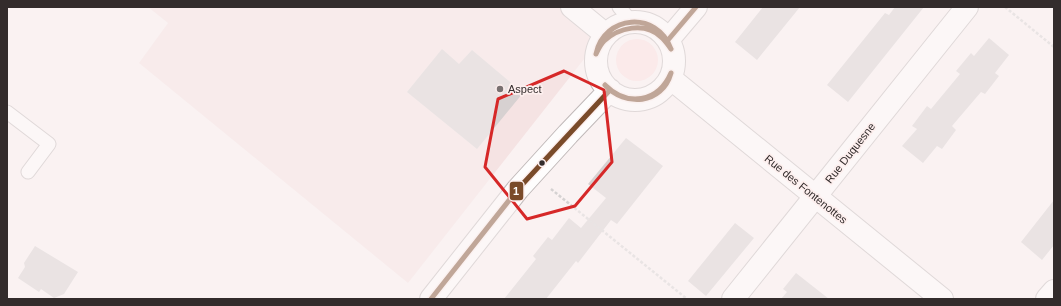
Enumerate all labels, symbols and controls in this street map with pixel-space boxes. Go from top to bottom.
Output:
place label: Aspect [508,83,542,95]
marker: Aspect [495,84,505,94]
street label: Rue Duquesne [823,120,877,186]
street label: Rue des Fontenottes [763,152,850,226]
unlabelled marker [537,158,547,168]
line badge: 1 [509,181,524,201]
text: 1 [513,185,519,197]

